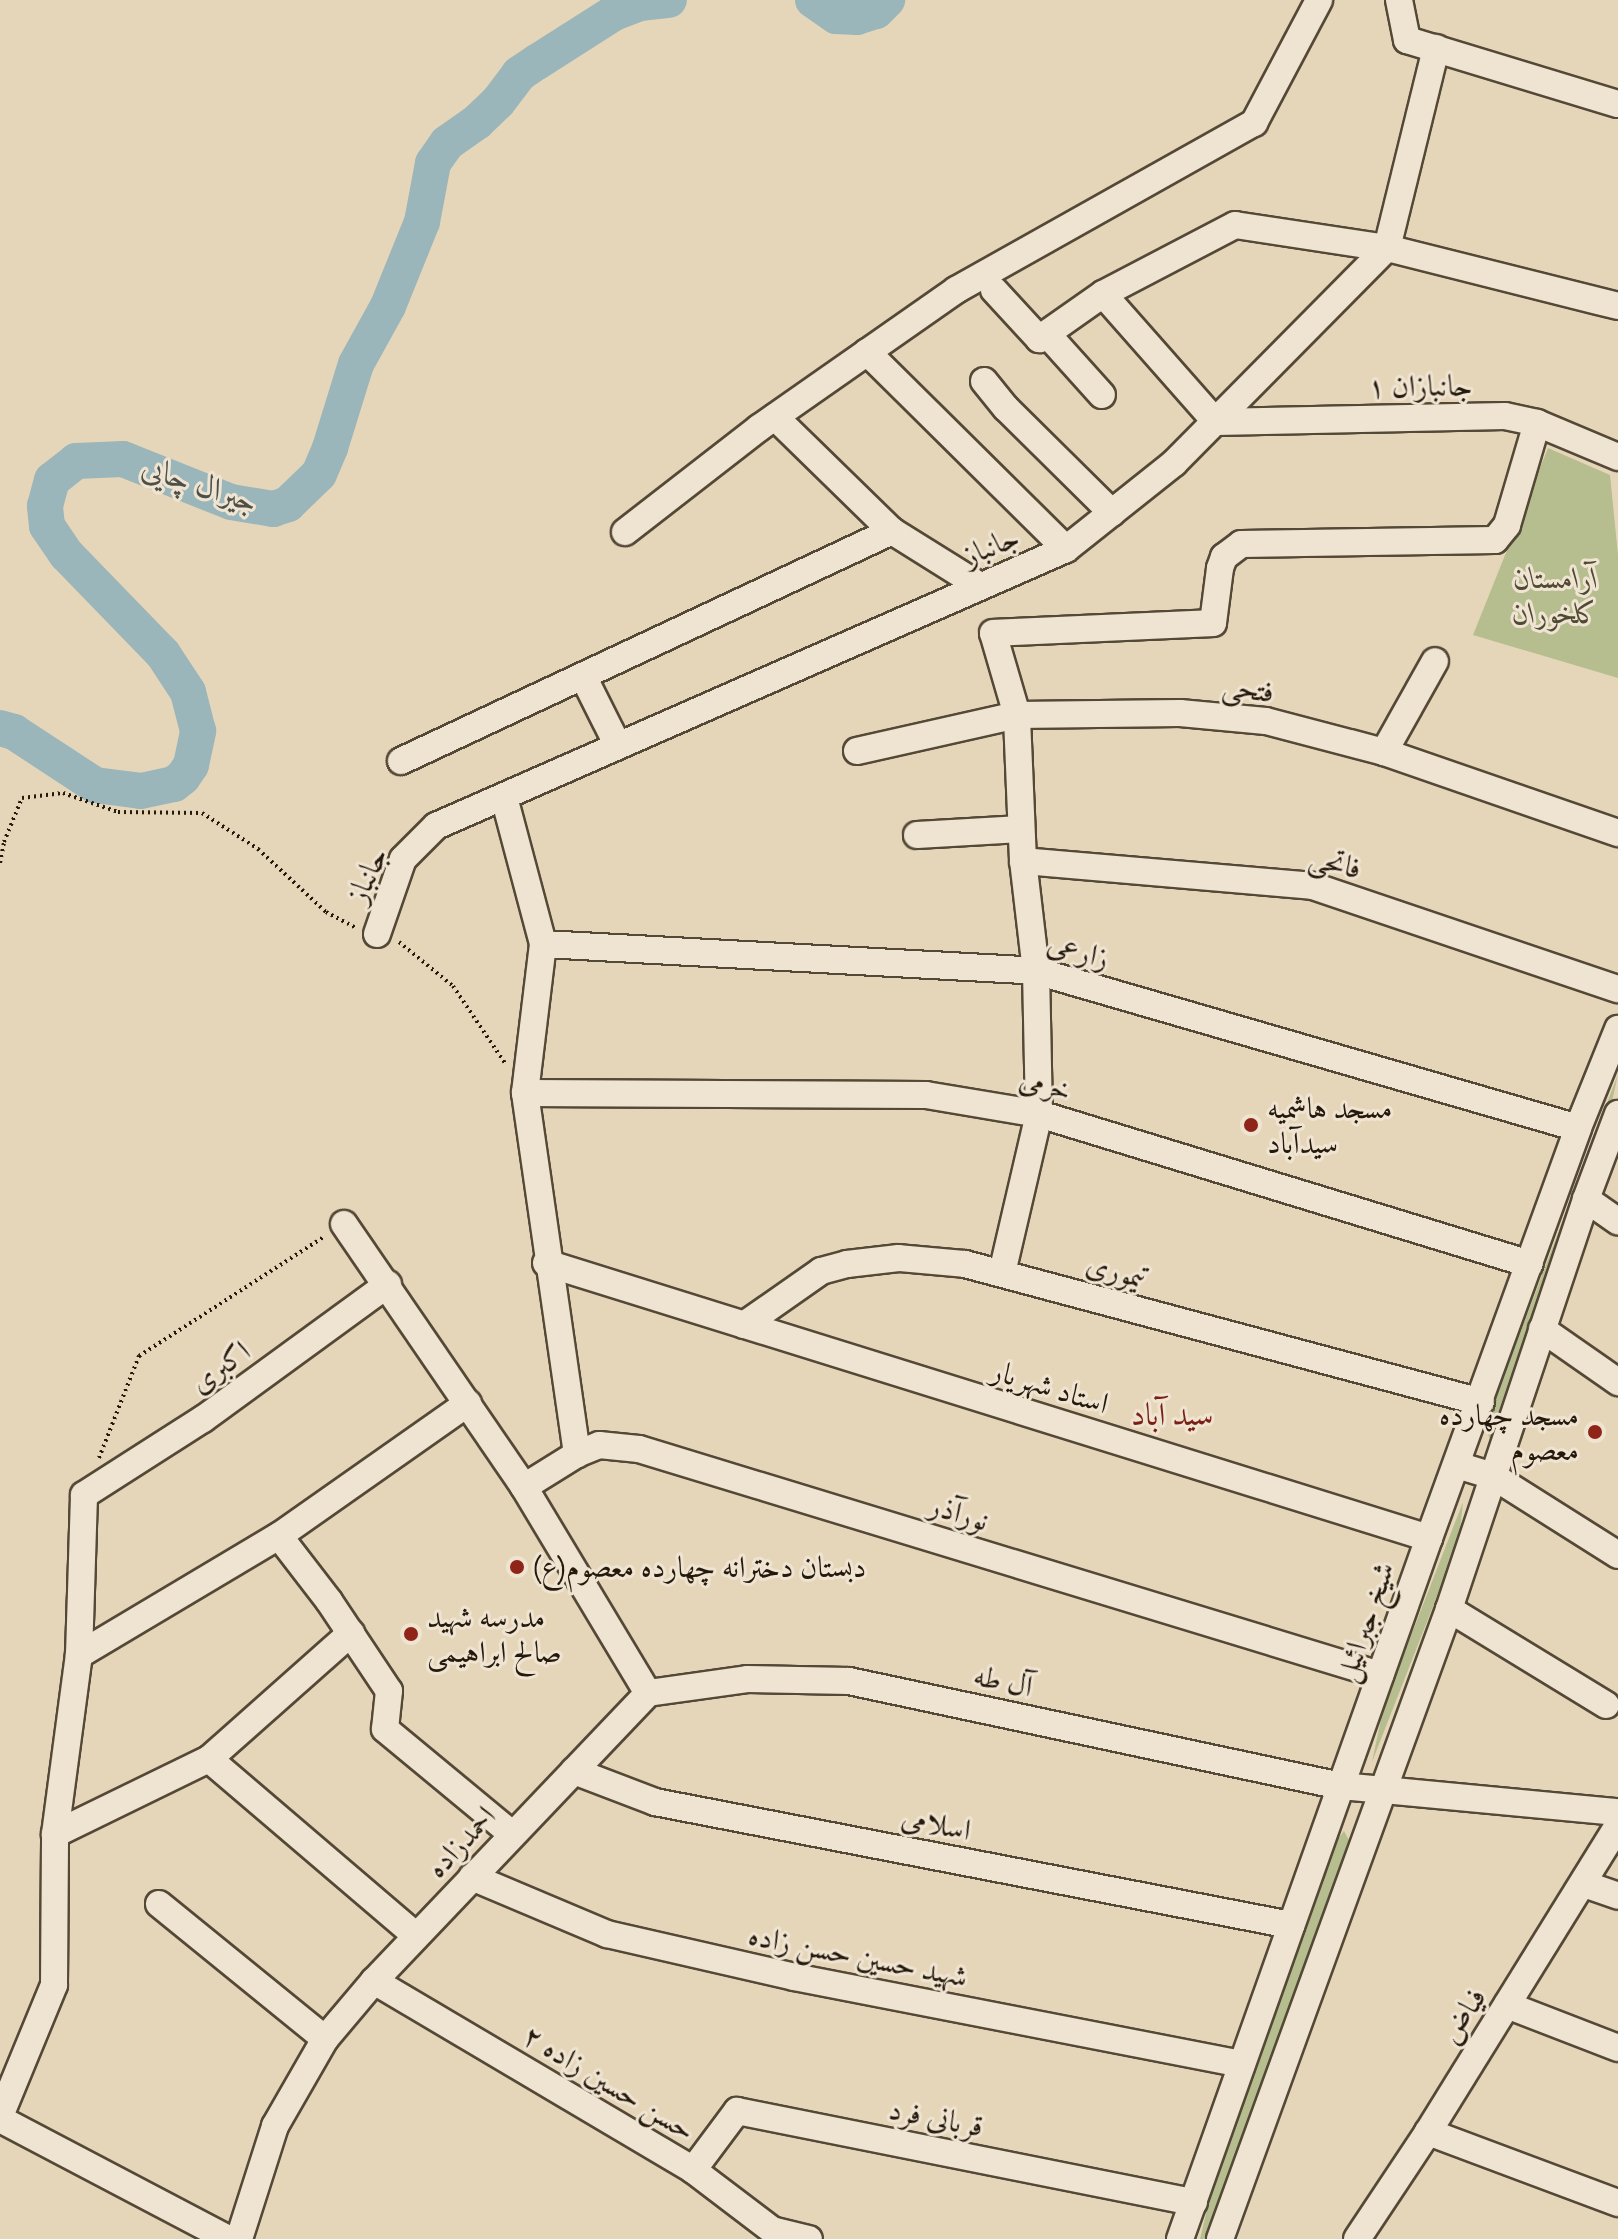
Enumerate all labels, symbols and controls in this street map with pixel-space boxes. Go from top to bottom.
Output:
street label: جانبازان ۱ [1367,367,1473,405]
water label: جیرال چایی [137,448,263,522]
street label: جانباز [958,518,1024,574]
park label: آرامستان کلخوران [1512,560,1600,630]
street label: فتحی [1220,668,1276,710]
street label: فاتحی [1305,839,1365,887]
street label: جانباز [339,842,395,908]
street label: زارعی [1043,926,1113,976]
street label: خرمی [1016,1062,1074,1108]
place label: مسجد هاشمیه سیدآباد [1267,1090,1392,1160]
marker: مسجد هاشمیه سیدآباد [1242,1116,1260,1134]
street label: تیموری [1082,1246,1150,1296]
street label: اکبری [183,1333,257,1401]
street label: استاد شهریار [987,1352,1113,1422]
district label: سید آباد [1131,1396,1213,1434]
place label: مسجد چهارده معصوم [1439,1397,1579,1468]
marker: مسجد چهارده معصوم [1586,1423,1604,1441]
street label: نورآذر [925,1487,993,1539]
place label: دبستان دخترانه چهارده معصوم(ع) [533,1549,866,1585]
street label: شیخ جبرائیل [1328,1557,1402,1687]
marker: دبستان دخترانه چهارده معصوم(ع) [508,1558,526,1576]
place label: مدرسه شهید صالح ابراهیمی [427,1599,562,1670]
marker: مدرسه شهید صالح ابراهیمی [402,1625,420,1643]
street label: آل طه [970,1657,1036,1705]
street label: احمدزاده [419,1798,503,1886]
street label: اسلامی [898,1800,974,1848]
street label: شهید حسین حسن زاده [745,1917,971,1995]
street label: فیاض [1432,1981,1494,2051]
street label: حسن حسین زاده ۲ [516,2017,702,2149]
street label: قربانی فرد [886,2091,986,2145]

